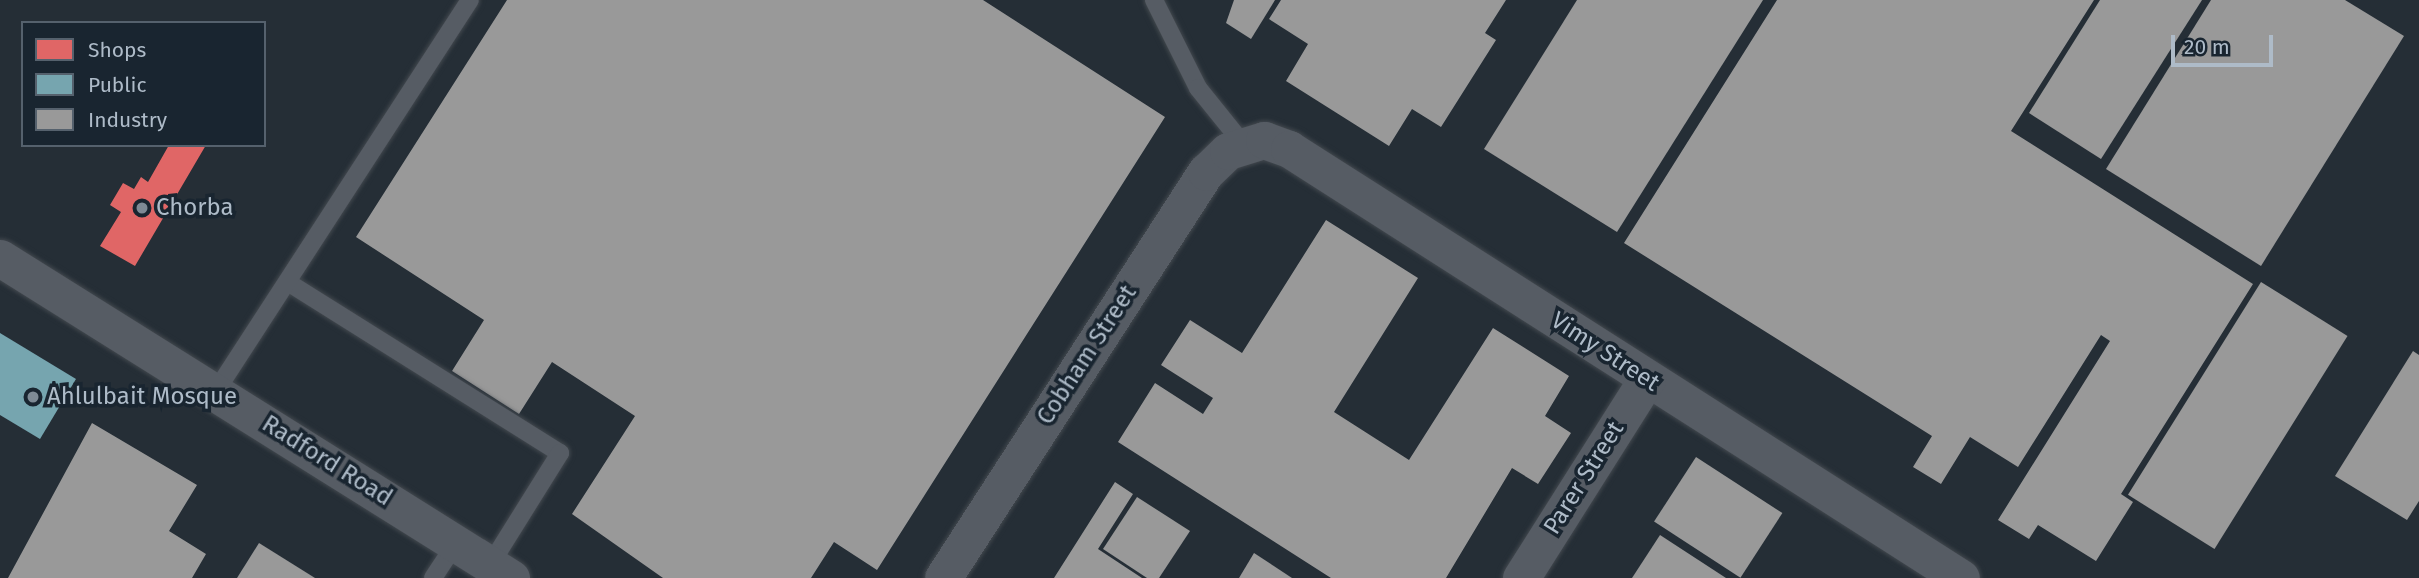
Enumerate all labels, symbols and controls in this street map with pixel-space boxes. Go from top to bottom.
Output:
legend [21,21,266,147]
scale bar [2174,21,2276,65]
text: 20 m [2184,34,2230,60]
text: Shops [88,37,146,63]
text: Public [88,72,146,98]
text: Industry [88,107,167,133]
place label: Chorba [156,194,234,222]
marker: Chorba [134,200,150,216]
street label: Cobham Street [1031,280,1143,430]
street label: Vimy Street [1545,306,1665,398]
place label: Ahlulbait Mosque [47,383,237,411]
marker: Ahlulbait Mosque [25,389,41,405]
street label: Radford Road [257,410,397,512]
street label: Parer Street [1538,416,1630,540]

